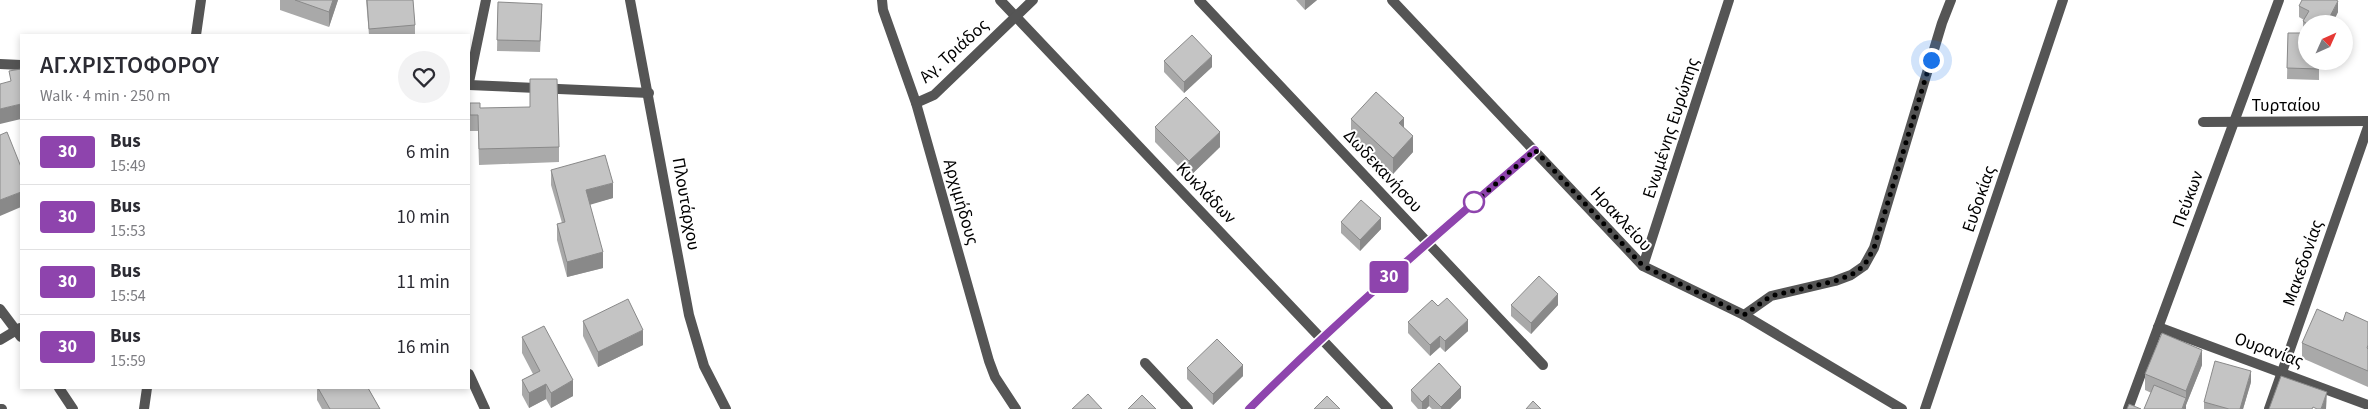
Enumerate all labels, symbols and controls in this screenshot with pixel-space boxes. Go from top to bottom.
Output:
street label: Αγ. Τριάδος [914,13,994,89]
north arrow [2298,15,2352,70]
map controls [2298,15,2353,70]
text: ΑΓ.ΧΡΙΣΤΟΦΟΡΟΥ [40,48,219,83]
your location [1919,48,1944,73]
button: heart [398,51,450,103]
street label: Ενωμένης Ευρώπης [1636,54,1706,202]
text: Walk · 4 min · 250 m [40,85,171,107]
street label: Τυρταίου [2251,93,2321,118]
street label: Δωδεκανήσου [1338,124,1428,218]
text: Bus [110,128,141,155]
text: 30 [58,139,77,164]
text: 6 min [406,139,450,166]
text: 15:49 [110,155,146,177]
street label: Πλουτάρχου [666,156,706,252]
street label: Αρχιμήδους [937,156,985,248]
street label: Κυκλάδων [1170,157,1242,230]
street label: Ευδοκίας [1956,162,2002,236]
street label: Πεύκων [2166,167,2210,231]
street label: Ηρακλείου [1584,181,1658,257]
unlabelled marker [1463,191,1485,213]
text: Bus [110,193,141,220]
text: 30 [58,204,77,229]
text: 10 min [396,204,450,231]
street label: Μακεδονίας [2277,216,2330,310]
text: 15:53 [110,220,146,242]
text: Bus [110,258,141,285]
line badge: 30 [1366,261,1412,293]
text: 30 [1379,264,1399,289]
text: 30 [58,269,77,294]
text: 11 min [396,269,450,296]
text: 15:54 [110,285,146,307]
text: Bus [110,323,141,350]
street label: Ουρανίας [2231,326,2307,374]
text: 30 [58,334,77,359]
text: 16 min [396,334,450,361]
text: 15:59 [110,350,146,372]

